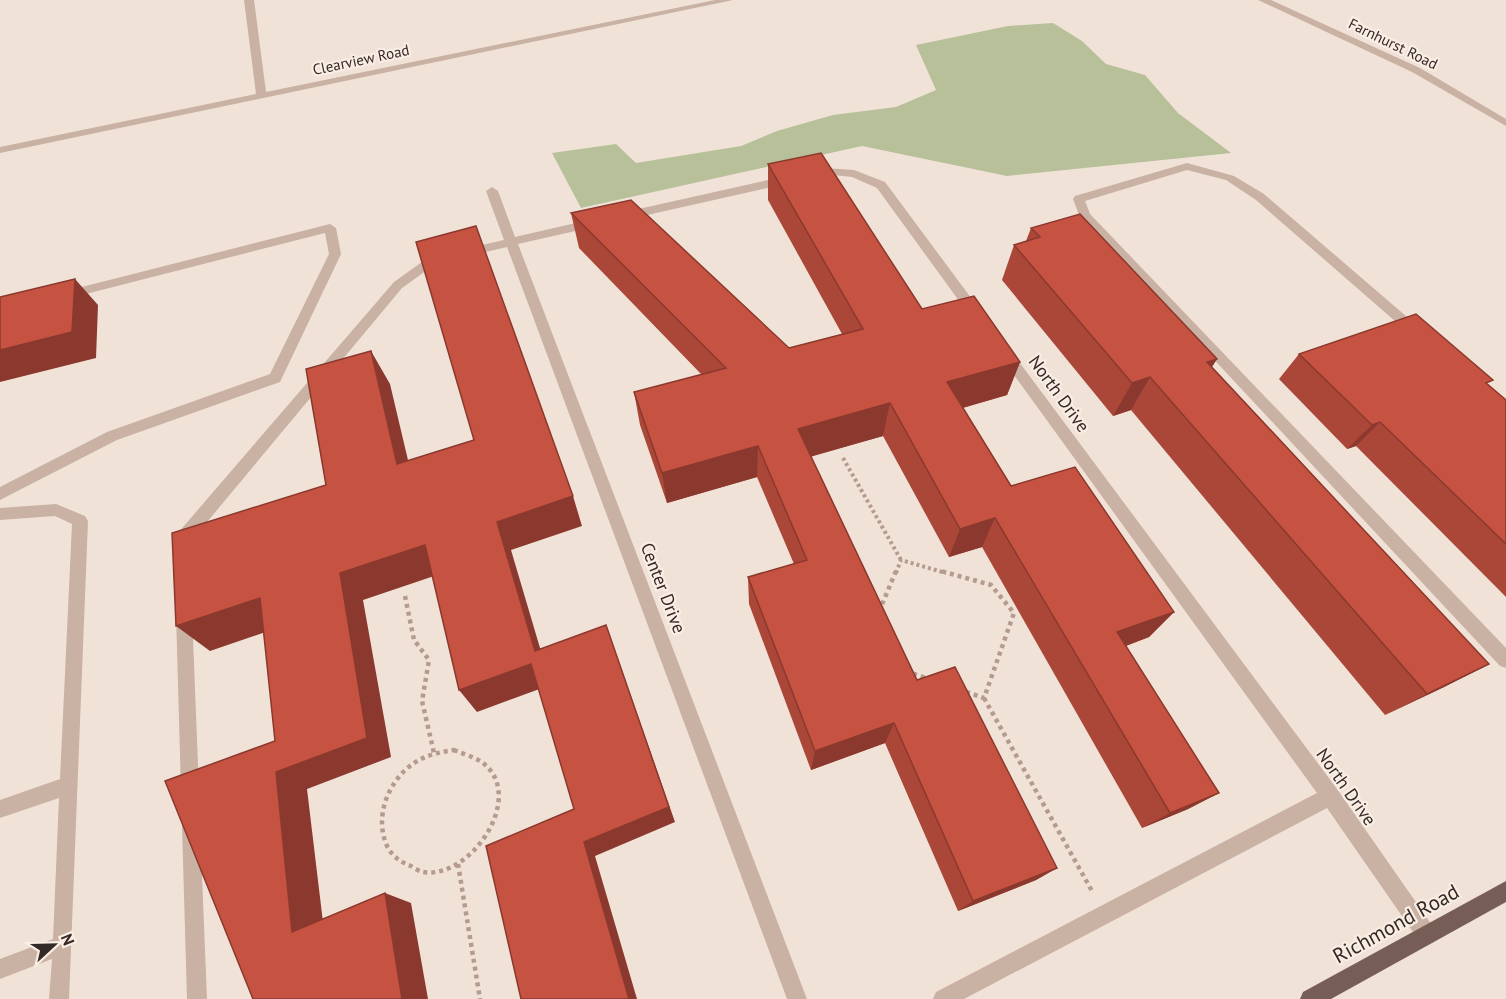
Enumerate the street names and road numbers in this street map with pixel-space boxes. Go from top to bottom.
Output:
street label: Farnhurst Road [1345,14,1441,73]
street label: Clearview Road [311,40,411,79]
street label: North Drive [1024,351,1095,437]
street label: Center Drive [636,539,691,636]
street label: North Drive [1311,743,1382,830]
street label: Richmond Road [1328,878,1464,969]

